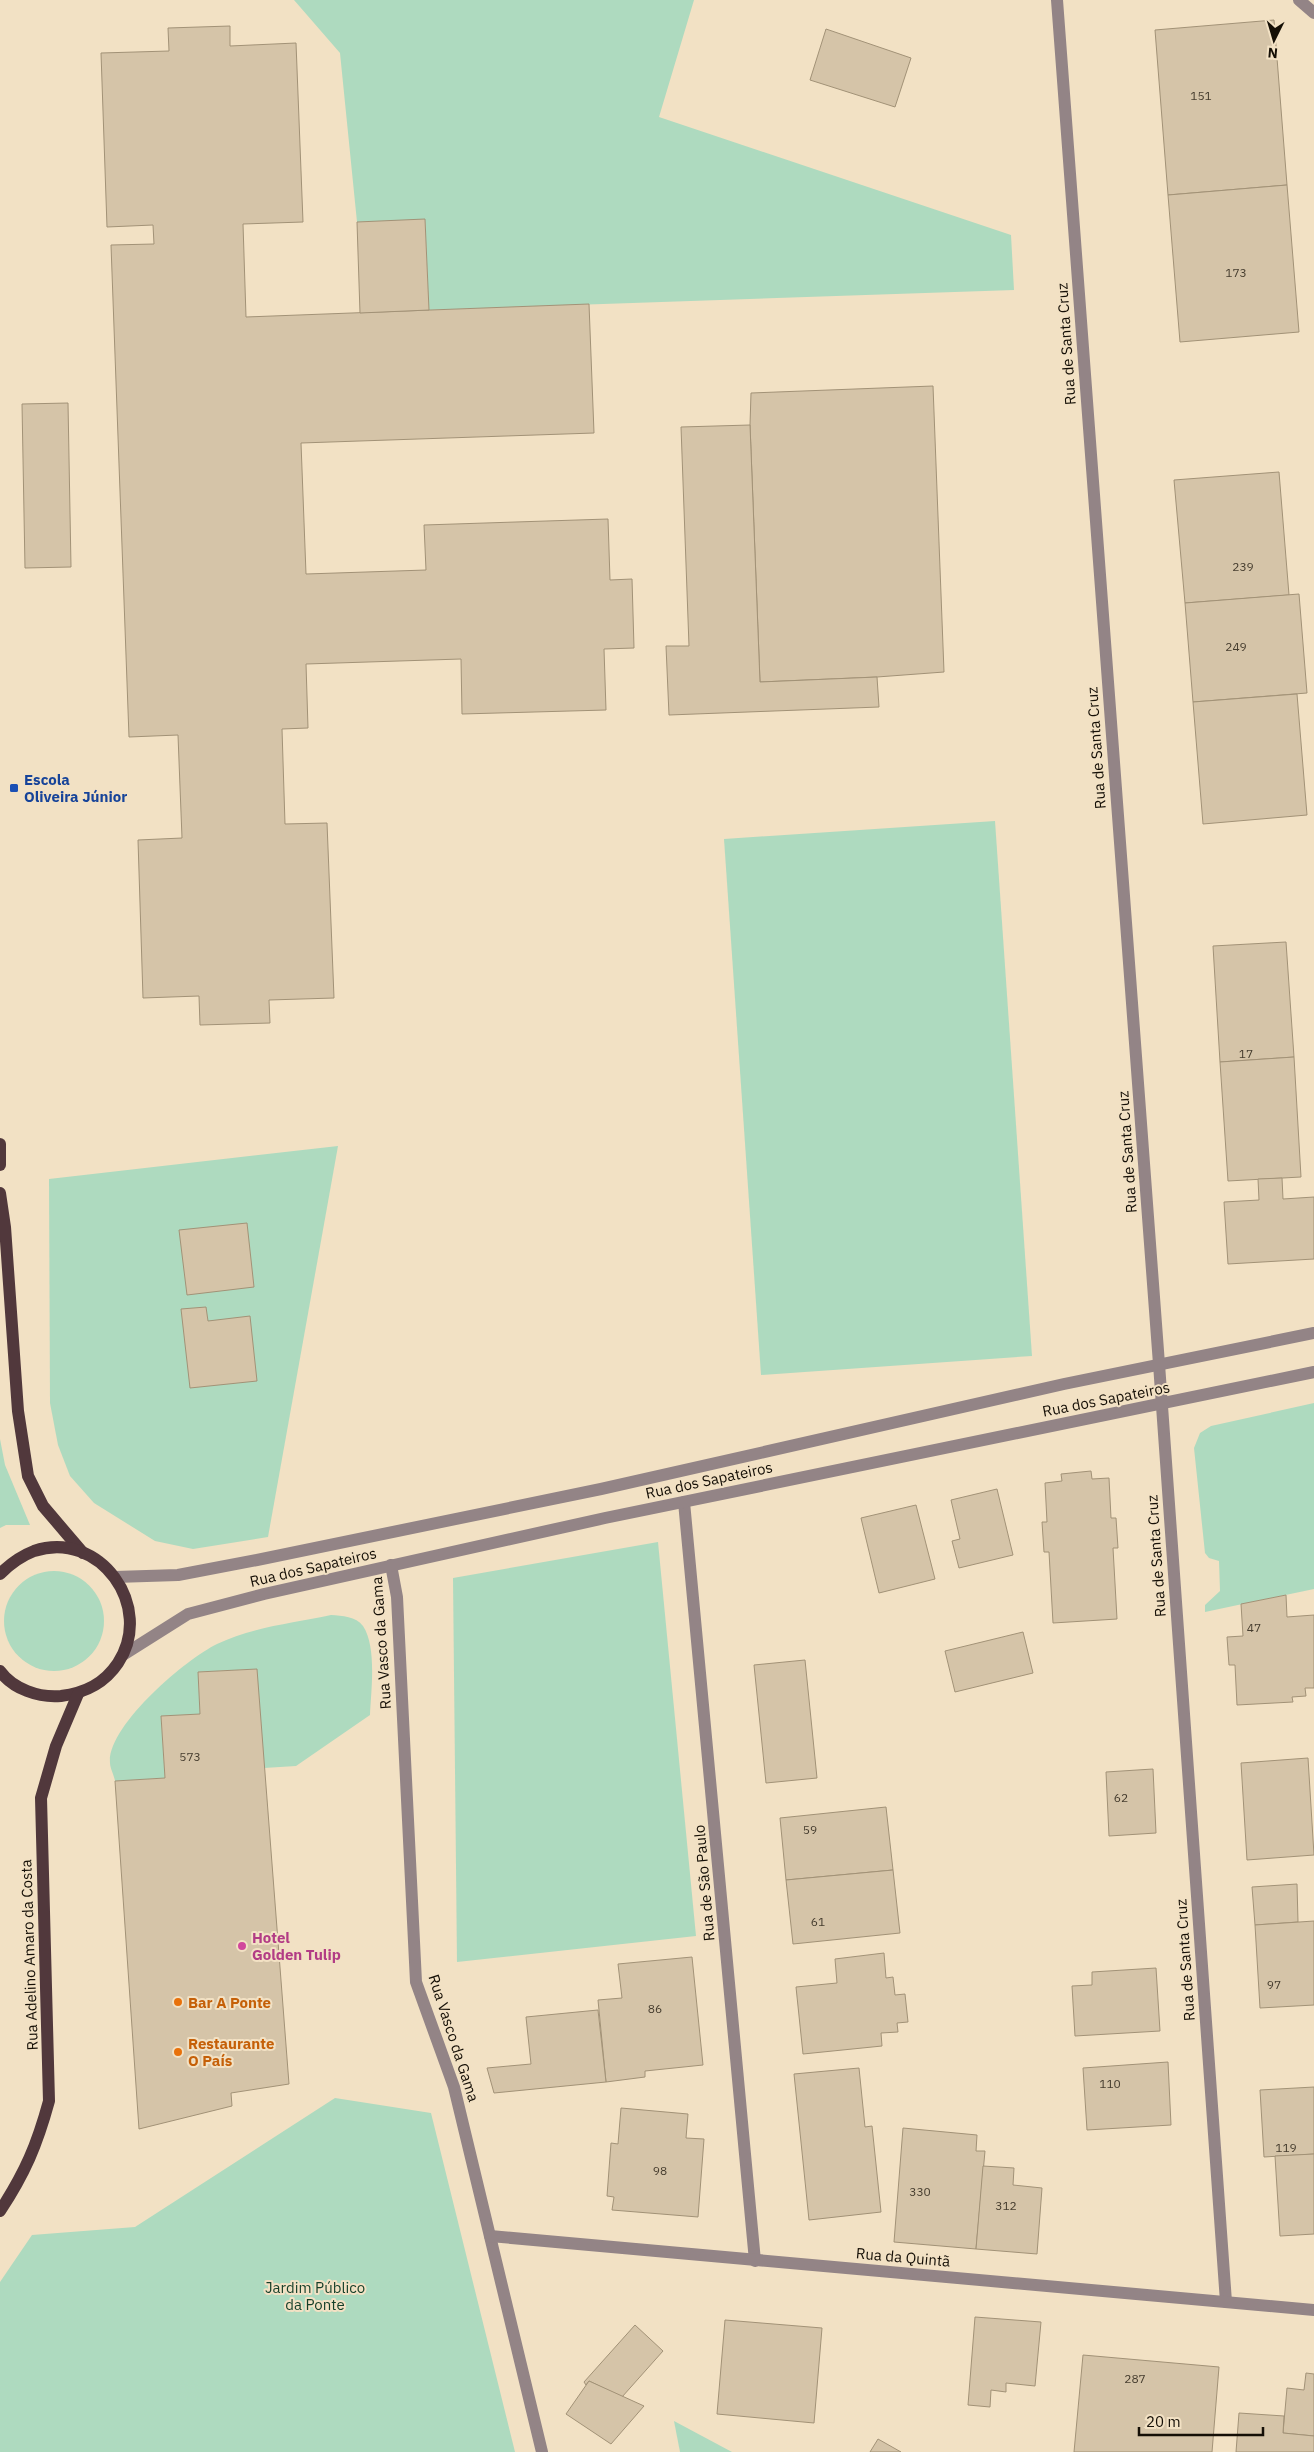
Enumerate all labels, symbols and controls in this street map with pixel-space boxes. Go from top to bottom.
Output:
north arrow [1249,15,1299,65]
text: N [1267,44,1279,62]
house number: 151 [1190,88,1212,103]
house number: 173 [1225,265,1247,280]
street label: Rua de Santa Cruz [1052,282,1080,406]
house number: 239 [1232,559,1254,574]
house number: 249 [1225,639,1247,654]
street label: Rua de Santa Cruz [1082,686,1110,810]
place label: Escola Oliveira Júnior [24,770,127,806]
marker: Escola Oliveira Júnior [8,782,20,794]
house number: 17 [1239,1046,1253,1061]
street label: Rua de Santa Cruz [1113,1090,1141,1214]
street label: Rua dos Sapateiros [1041,1377,1171,1421]
street label: Rua dos Sapateiros [644,1457,774,1503]
street label: Rua de Santa Cruz [1142,1494,1170,1618]
street label: Rua dos Sapateiros [248,1543,378,1591]
street label: Rua Vasco da Gama [367,1576,395,1710]
house number: 47 [1247,1620,1261,1635]
house number: 573 [179,1749,201,1764]
house number: 62 [1114,1790,1128,1805]
house number: 59 [803,1822,817,1837]
street label: Rua de São Paulo [689,1824,719,1942]
street label: Rua Adelino Amaro da Costa [16,1859,42,2051]
street label: Rua de Santa Cruz [1171,1898,1199,2022]
house number: 61 [811,1914,825,1929]
place label: Hotel Golden Tulip [252,1928,341,1964]
marker: Hotel Golden Tulip [236,1940,248,1952]
street label: Rua Vasco da Gama [424,1972,484,2104]
house number: 97 [1267,1977,1281,1992]
place label: Bar A Ponte [188,1993,271,2012]
marker: Bar A Ponte [172,1996,184,2008]
house number: 86 [648,2001,662,2016]
place label: Restaurante O País [188,2034,274,2070]
marker: Restaurante O País [172,2046,184,2058]
house number: 110 [1099,2076,1121,2091]
house number: 119 [1275,2140,1297,2155]
house number: 98 [653,2163,667,2178]
house number: 330 [909,2184,931,2199]
house number: 312 [995,2198,1017,2213]
street label: Rua da Quintã [855,2243,951,2271]
park label: Jardim Público da Ponte [265,2278,365,2314]
house number: 287 [1124,2371,1146,2386]
scale bar [1139,2404,1263,2436]
text: 20 m [1146,2412,1181,2431]

